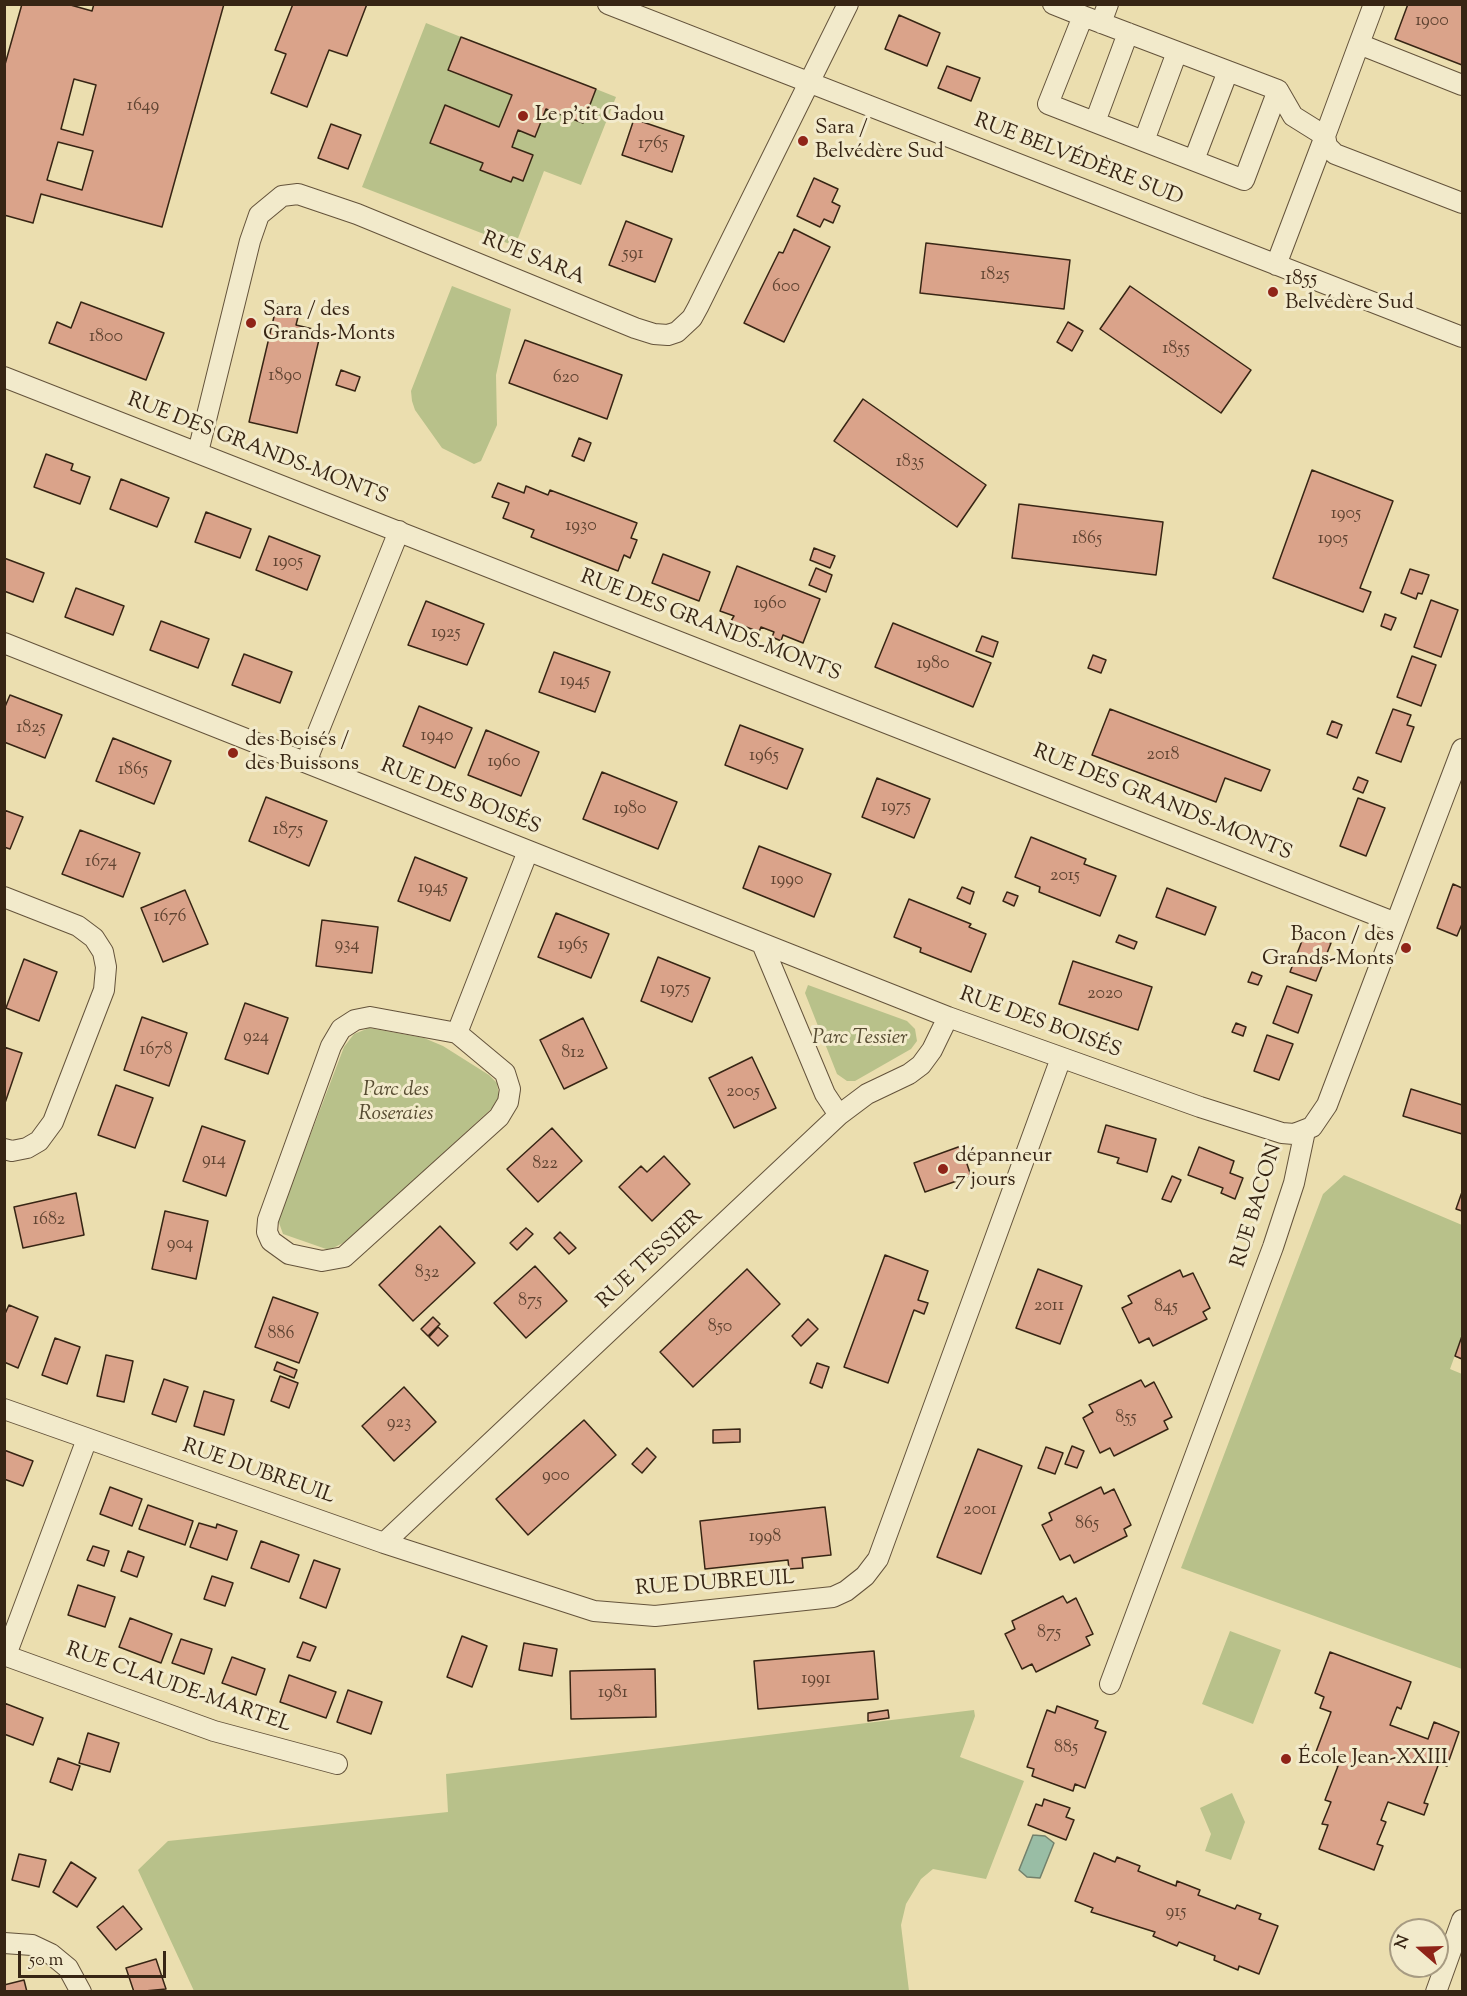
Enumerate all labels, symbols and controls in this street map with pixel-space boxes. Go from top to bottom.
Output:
house number: 1900 [1415,11,1449,33]
house number: 1649 [127,96,159,118]
place label: Le p'tit Gadou [535,103,664,129]
marker: Le p'tit Gadou [516,109,530,123]
street label: RUE BELVÉDÈRE SUD [970,110,1186,212]
place label: Sara / Belvédère Sud [815,116,944,166]
house number: 1765 [638,134,668,156]
marker: Sara / Belvédère Sud [796,134,810,148]
street label: RUE SARA [478,228,588,292]
house number: 591 [622,244,644,266]
house number: 1825 [980,265,1010,287]
place label: 1855 Belvédère Sud [1285,267,1414,317]
house number: 600 [772,277,800,299]
marker: 1855 Belvédère Sud [1266,285,1280,299]
place label: Sara / des Grands-Monts [263,298,395,348]
marker: Sara / des Grands-Monts [244,316,258,330]
house number: 1800 [89,327,123,349]
house number: 1855 [1162,339,1190,361]
house number: 1890 [268,366,302,388]
house number: 620 [553,368,579,390]
street label: RUE DES GRANDS-MONTS [123,389,391,511]
house number: 1835 [896,452,924,474]
house number: 1905 [1331,504,1361,526]
house number: 1930 [565,516,597,538]
house number: 1865 [1072,529,1102,551]
house number: 1905 [1318,529,1348,551]
house number: 1905 [273,552,303,574]
street label: RUE DES GRANDS-MONTS [576,566,844,688]
house number: 1960 [753,594,787,616]
house number: 1925 [431,623,461,645]
house number: 1980 [916,654,950,676]
house number: 1945 [560,671,590,693]
house number: 1825 [16,718,46,740]
house number: 1940 [420,726,454,748]
place label: des Boisés / des Buissons [245,728,359,778]
street label: RUE DES GRANDS-MONTS [1029,740,1295,868]
house number: 2018 [1147,745,1179,767]
marker: des Boisés / des Buissons [226,746,240,760]
house number: 1965 [749,746,779,768]
house number: 1960 [487,752,521,774]
street label: RUE DES BOISÉS [376,754,544,842]
house number: 1865 [118,760,148,782]
house number: 1975 [881,797,911,819]
house number: 1980 [613,799,647,821]
house number: 1875 [273,820,303,842]
house number: 1674 [85,852,117,874]
house number: 2015 [1050,866,1080,888]
house number: 1990 [771,870,803,892]
house number: 1945 [418,878,448,900]
house number: 1676 [153,907,187,929]
place label: Bacon / des Grands-Monts [1262,923,1394,973]
house number: 934 [334,935,360,957]
house number: 1965 [558,935,588,957]
marker: Bacon / des Grands-Monts [1399,941,1413,955]
house number: 1975 [660,979,690,1001]
street label: RUE DES BOISÉS [956,983,1124,1065]
house number: 2020 [1087,984,1123,1006]
park label: Parc Tessier [812,1026,908,1052]
house number: 924 [243,1027,269,1049]
house number: 1678 [139,1040,173,1062]
house number: 812 [561,1043,585,1065]
park label: Parc des Roseraies [358,1078,434,1128]
house number: 2005 [726,1082,760,1104]
street label: RUE BACON [1227,1141,1289,1271]
place label: dépanneur 7 jours [955,1144,1052,1194]
house number: 914 [202,1150,226,1172]
house number: 822 [532,1154,558,1176]
marker: dépanneur 7 jours [936,1162,950,1176]
street label: RUE TESSIER [593,1205,709,1315]
house number: 1682 [33,1210,65,1232]
house number: 904 [167,1234,193,1256]
house number: 832 [415,1263,439,1285]
house number: 875 [518,1291,542,1313]
house number: 2011 [1034,1296,1064,1318]
house number: 845 [1154,1297,1178,1319]
house number: 850 [708,1317,732,1339]
house number: 886 [268,1324,294,1346]
house number: 855 [1115,1408,1137,1430]
house number: 923 [387,1413,411,1435]
street label: RUE DUBREUIL [178,1435,338,1511]
house number: 900 [542,1466,570,1488]
house number: 2001 [963,1500,997,1522]
house number: 865 [1075,1514,1099,1536]
house number: 1998 [749,1527,781,1549]
street label: RUE DUBREUIL [635,1567,795,1603]
house number: 875 [1037,1623,1061,1645]
street label: RUE CLAUDE-MARTEL [62,1639,294,1739]
house number: 1991 [801,1669,831,1691]
house number: 1981 [598,1683,628,1705]
house number: 885 [1054,1738,1078,1760]
place label: École Jean-XXIII [1298,1746,1448,1772]
marker: École Jean-XXIII [1279,1752,1293,1766]
house number: 915 [1165,1902,1187,1924]
north arrow [1389,1918,1449,1978]
text: N [1391,1932,1416,1952]
scale bar [21,1939,170,1977]
text: 50 m [29,1948,63,1974]

